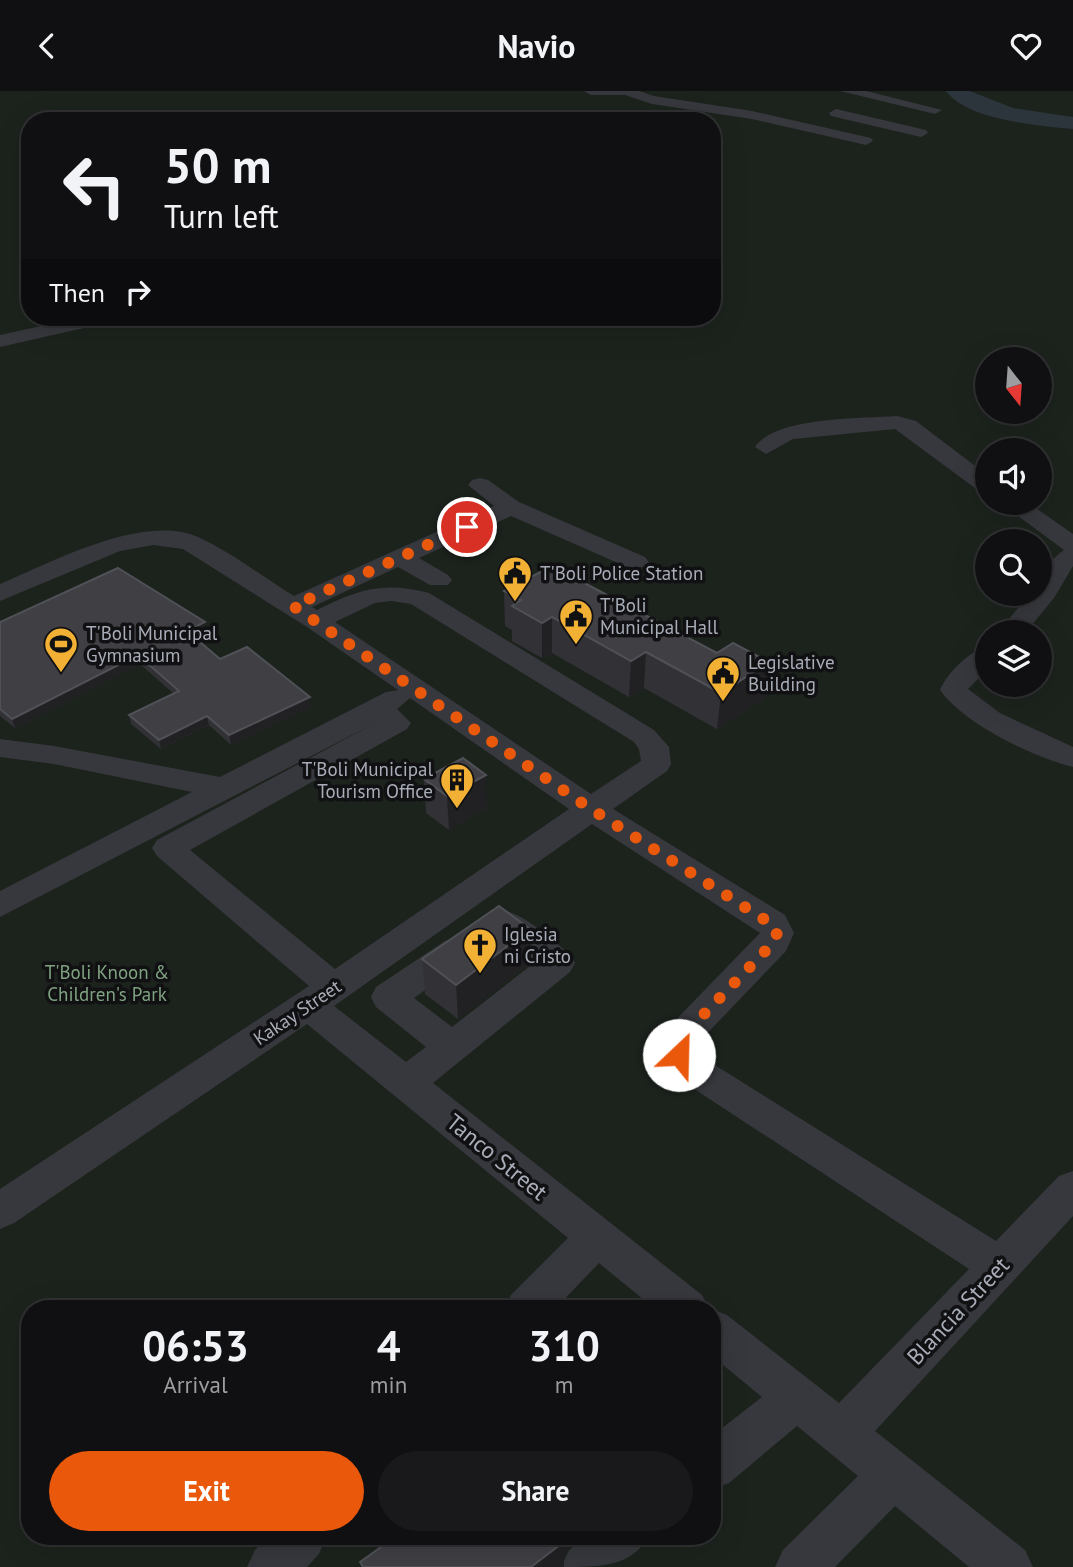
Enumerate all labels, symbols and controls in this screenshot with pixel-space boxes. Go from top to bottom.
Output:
text: Navio [498,25,575,67]
icon: back [28,27,66,65]
icon: heart [1007,27,1045,65]
text: 50 m [164,133,271,197]
icon: left [49,140,140,231]
text: Turn left [164,195,279,237]
icon: right [119,273,157,311]
text: Then [49,276,105,309]
north arrow [975,347,1052,423]
map controls [975,347,1052,697]
button: sound [975,438,1052,515]
pin [437,497,497,557]
icon: arrive [448,508,486,546]
button: search [975,529,1052,606]
public building icon: T'Boli Police Station [496,554,534,603]
place label: T'Boli Police Station [540,561,703,585]
place label: T'Boli Municipal Hall [600,593,718,639]
public building icon: T'Boli Municipal Hall [557,597,595,646]
button: layers [975,620,1052,697]
place label: T'Boli Municipal Gymnasium [86,621,218,667]
sports icon: T'Boli Municipal Gymnasium [42,625,80,674]
place label: Legislative Building [748,650,835,696]
public building icon: Legislative Building [704,654,742,703]
place label: T'Boli Municipal Tourism Office [302,757,433,803]
building icon: T'Boli Municipal Tourism Office [438,761,476,810]
place label: Iglesia ni Cristo [504,922,571,968]
church icon: Iglesia ni Cristo [461,926,499,975]
park label: T'Boli Knoon & Children's Park [45,960,169,1006]
street label: Kakay Street [249,974,346,1050]
position arrow [642,1018,716,1092]
street label: Tanco Street [441,1107,554,1206]
street label: Blancia Street [900,1251,1015,1371]
text: 06:53 [142,1318,249,1373]
text: 4 [377,1318,400,1373]
text: 310 [528,1318,600,1373]
text: Arrival [163,1370,228,1399]
text: min [370,1370,407,1399]
text: m [555,1370,573,1399]
button: Exit [49,1451,364,1531]
button: Share [378,1451,693,1531]

